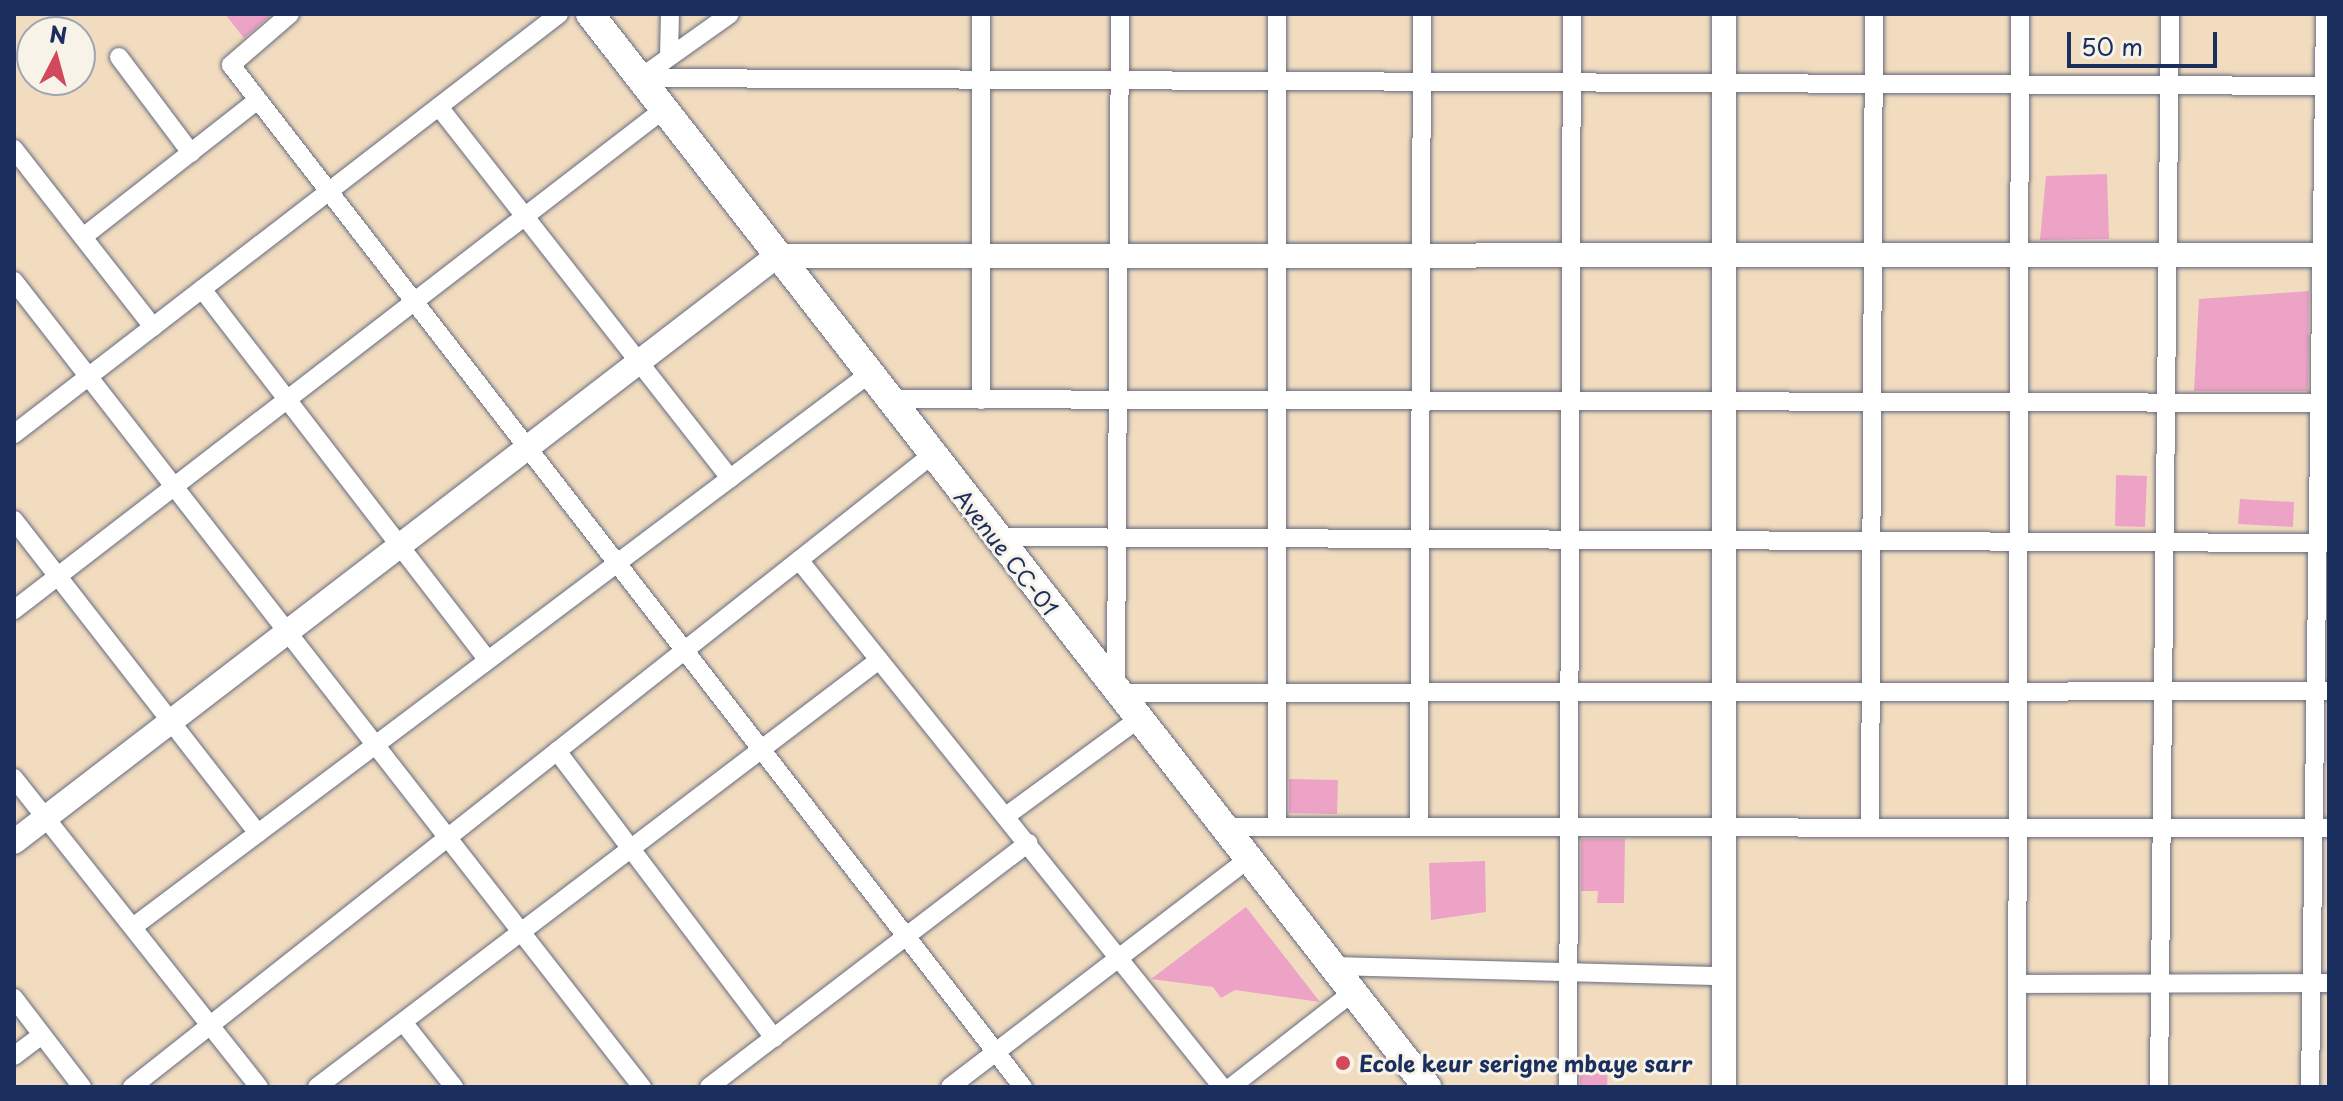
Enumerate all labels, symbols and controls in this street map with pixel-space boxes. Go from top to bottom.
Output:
north arrow [16,16,96,96]
text: N [48,16,69,51]
scale bar [2071,16,2221,66]
text: 50 m [2081,28,2143,64]
street label: Avenue CC-01 [950,484,1064,620]
place label: Ecole keur serigne mbaye sarr [1359,1050,1695,1076]
marker: Ecole keur serigne mbaye sarr [1334,1054,1352,1072]

